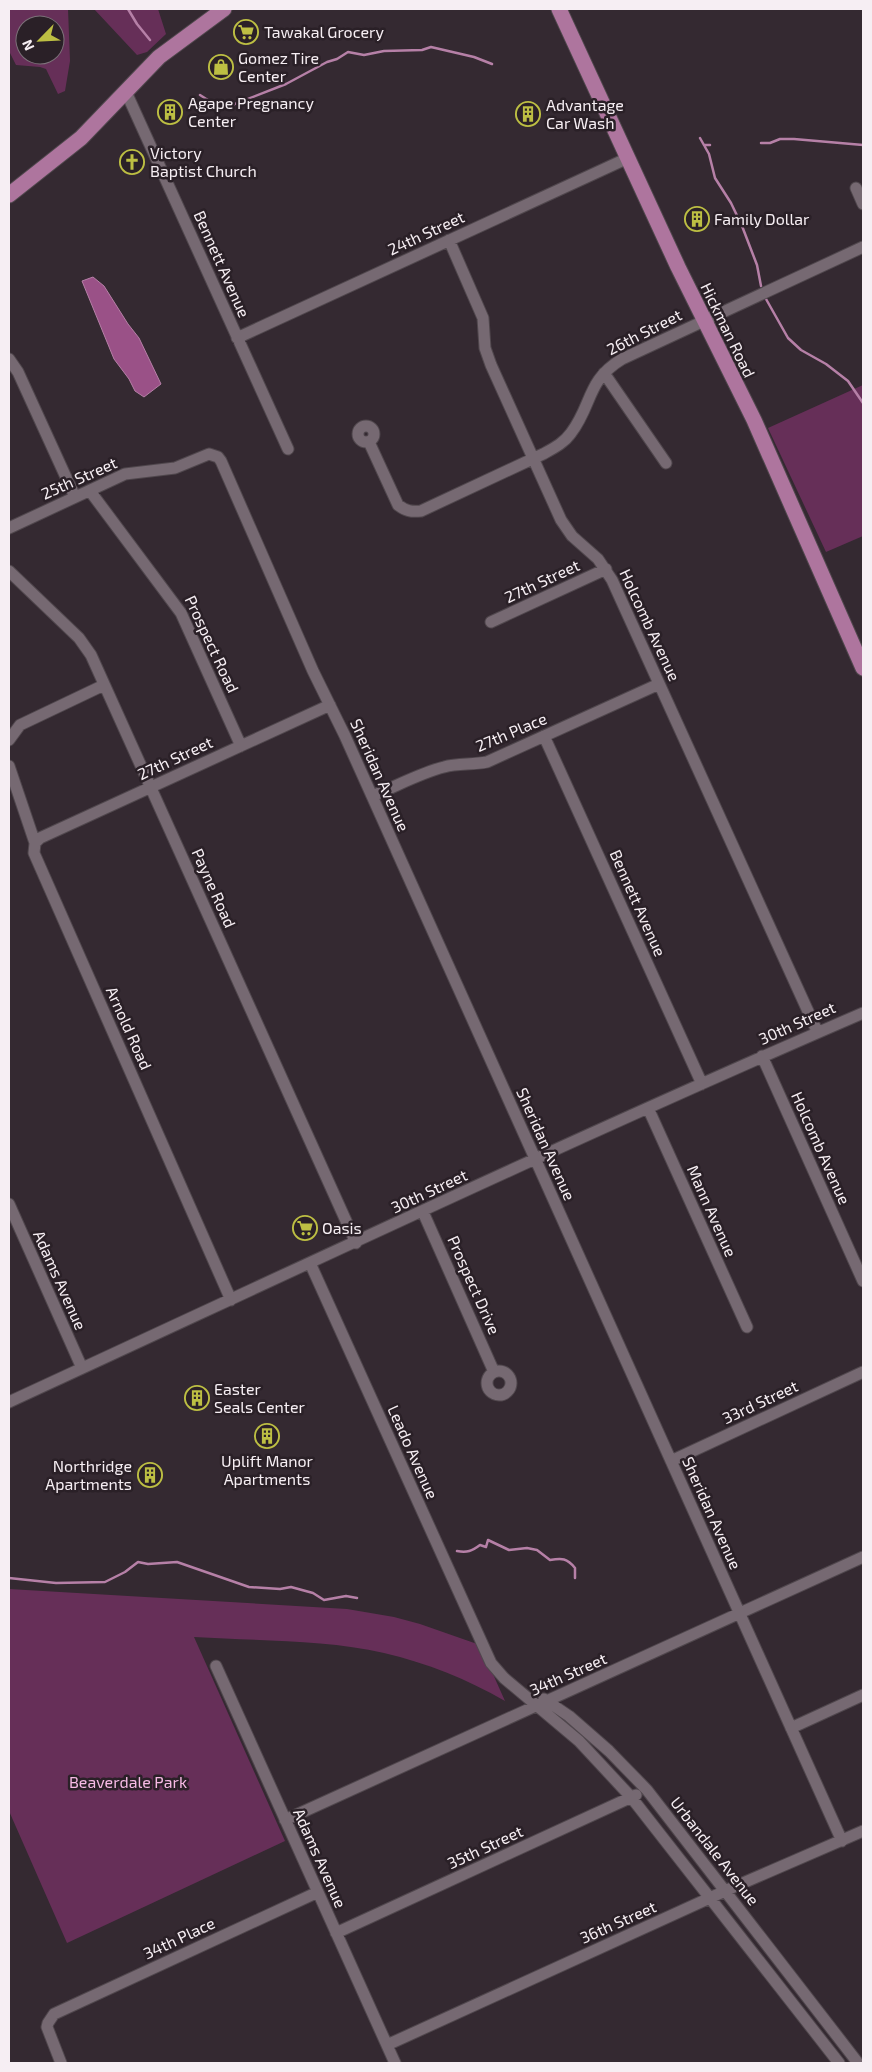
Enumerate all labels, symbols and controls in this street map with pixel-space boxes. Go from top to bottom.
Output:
north arrow [15,15,65,65]
supermarket icon: Tawakal Grocery [233,19,259,45]
place label: Tawakal Grocery [264,22,384,41]
text: N [18,37,37,54]
place label: Gomez Tire Center [238,48,319,85]
shop icon: Gomez Tire Center [208,54,234,80]
place label: Agape Pregnancy Center [188,93,314,130]
place label: Advantage Car Wash [546,95,624,132]
building icon: Agape Pregnancy Center [157,99,183,125]
building icon: Advantage Car Wash [515,101,541,127]
place label: Victory Baptist Church [150,143,257,180]
church icon: Victory Baptist Church [119,149,145,175]
building icon: Family Dollar [684,206,710,232]
street label: 24th Street [384,207,467,259]
street label: Bennett Avenue [190,208,254,320]
place label: Family Dollar [714,209,810,228]
street label: Hickman Road [697,279,760,380]
street label: 26th Street [603,305,684,359]
street label: 25th Street [38,452,120,503]
street label: 27th Street [501,555,582,606]
street label: Holcomb Avenue [616,566,685,684]
street label: Prospect Road [182,592,243,695]
street label: 27th Place [472,708,549,755]
street label: Sheridan Avenue [347,716,414,834]
street label: 27th Street [134,732,215,783]
street label: Payne Road [189,845,240,930]
street label: Bennett Avenue [606,847,670,959]
street label: Arnold Road [103,983,156,1072]
street label: 30th Street [755,997,838,1048]
street label: Sheridan Avenue [513,1085,580,1203]
street label: Holcomb Avenue [788,1089,855,1207]
street label: Mann Avenue [684,1162,741,1260]
street label: 30th Street [388,1165,470,1216]
supermarket icon: Oasis [292,1215,318,1241]
place label: Oasis [322,1218,362,1237]
street label: Adams Avenue [30,1227,91,1332]
street label: Prospect Drive [444,1232,505,1337]
street label: 33rd Street [719,1376,801,1427]
place label: Easter Seals Center [214,1379,305,1416]
building icon: Easter Seals Center [184,1385,210,1411]
street label: Leado Avenue [384,1402,443,1502]
building icon: Uplift Manor Apartments [254,1423,280,1449]
place label: Uplift Manor Apartments [221,1451,314,1488]
street label: Sheridan Avenue [679,1454,746,1572]
place label: Northridge Apartments [45,1456,132,1493]
building icon: Northridge Apartments [137,1462,163,1488]
street label: 34th Street [526,1648,609,1699]
park label: Beaverdale Park [69,1772,187,1791]
street label: Urbandale Avenue [667,1793,764,1909]
street label: Adams Avenue [290,1805,351,1910]
street label: 35th Street [444,1821,525,1872]
street label: 36th Street [577,1896,659,1947]
street label: 34th Place [140,1913,218,1962]

